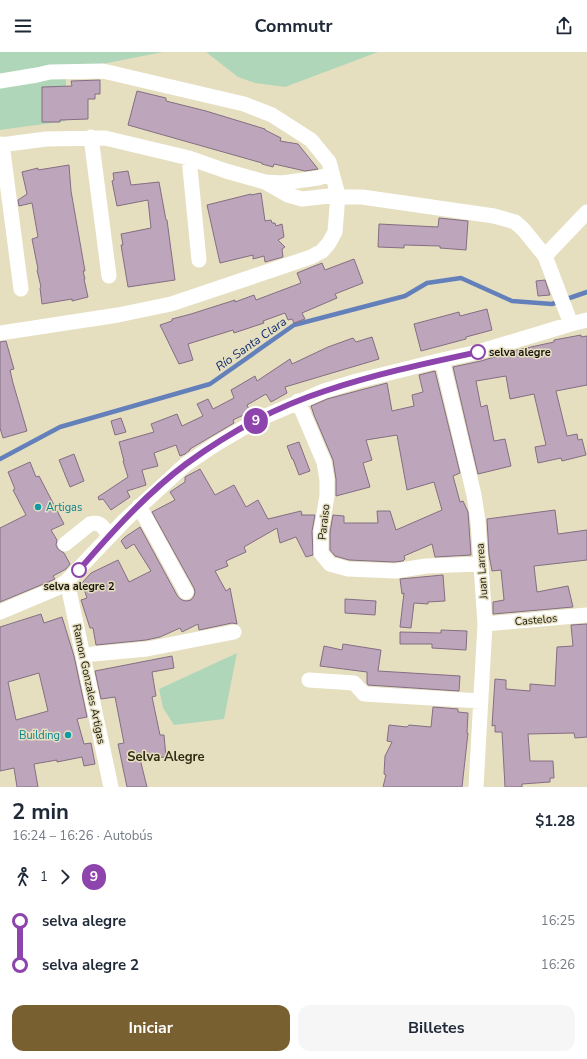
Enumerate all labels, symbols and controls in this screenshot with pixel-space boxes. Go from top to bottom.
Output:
text: Commutr [255,14,332,38]
icon: menu [12,15,34,37]
icon: share [553,15,575,37]
water label: Río Santa Clara [212,314,290,374]
marker: selva alegre [470,344,486,360]
place label: selva alegre [489,345,551,360]
line badge: 9 [243,408,269,434]
text: 9 [252,411,260,430]
place label: Artigas [46,500,82,515]
marker: Artigas [33,502,43,512]
street label: Paraiso [315,503,333,541]
street label: Juan Larrea [473,542,492,600]
marker: selva alegre 2 [71,562,87,578]
place label: selva alegre 2 [43,579,115,594]
street label: Castelos [514,611,558,629]
street label: Ramon Gonzales Artigas [69,623,109,745]
place label: Building [19,728,60,743]
marker: Building [63,730,73,740]
district label: Selva Alegre [127,748,205,766]
text: 2 min [12,797,69,827]
text: $1.28 [535,811,575,831]
text: 16:24 – 16:26 · Autobús [12,827,153,845]
icon: walk [12,866,34,888]
icon: forward [54,866,76,888]
text: 9 [90,867,98,886]
text: 1 [40,868,48,886]
text: selva alegre [42,911,126,931]
text: 16:25 [541,912,575,930]
text: selva alegre 2 [42,955,139,975]
text: 16:26 [541,956,575,974]
button: Iniciar [12,1005,290,1051]
button: Billetes [298,1005,575,1051]

